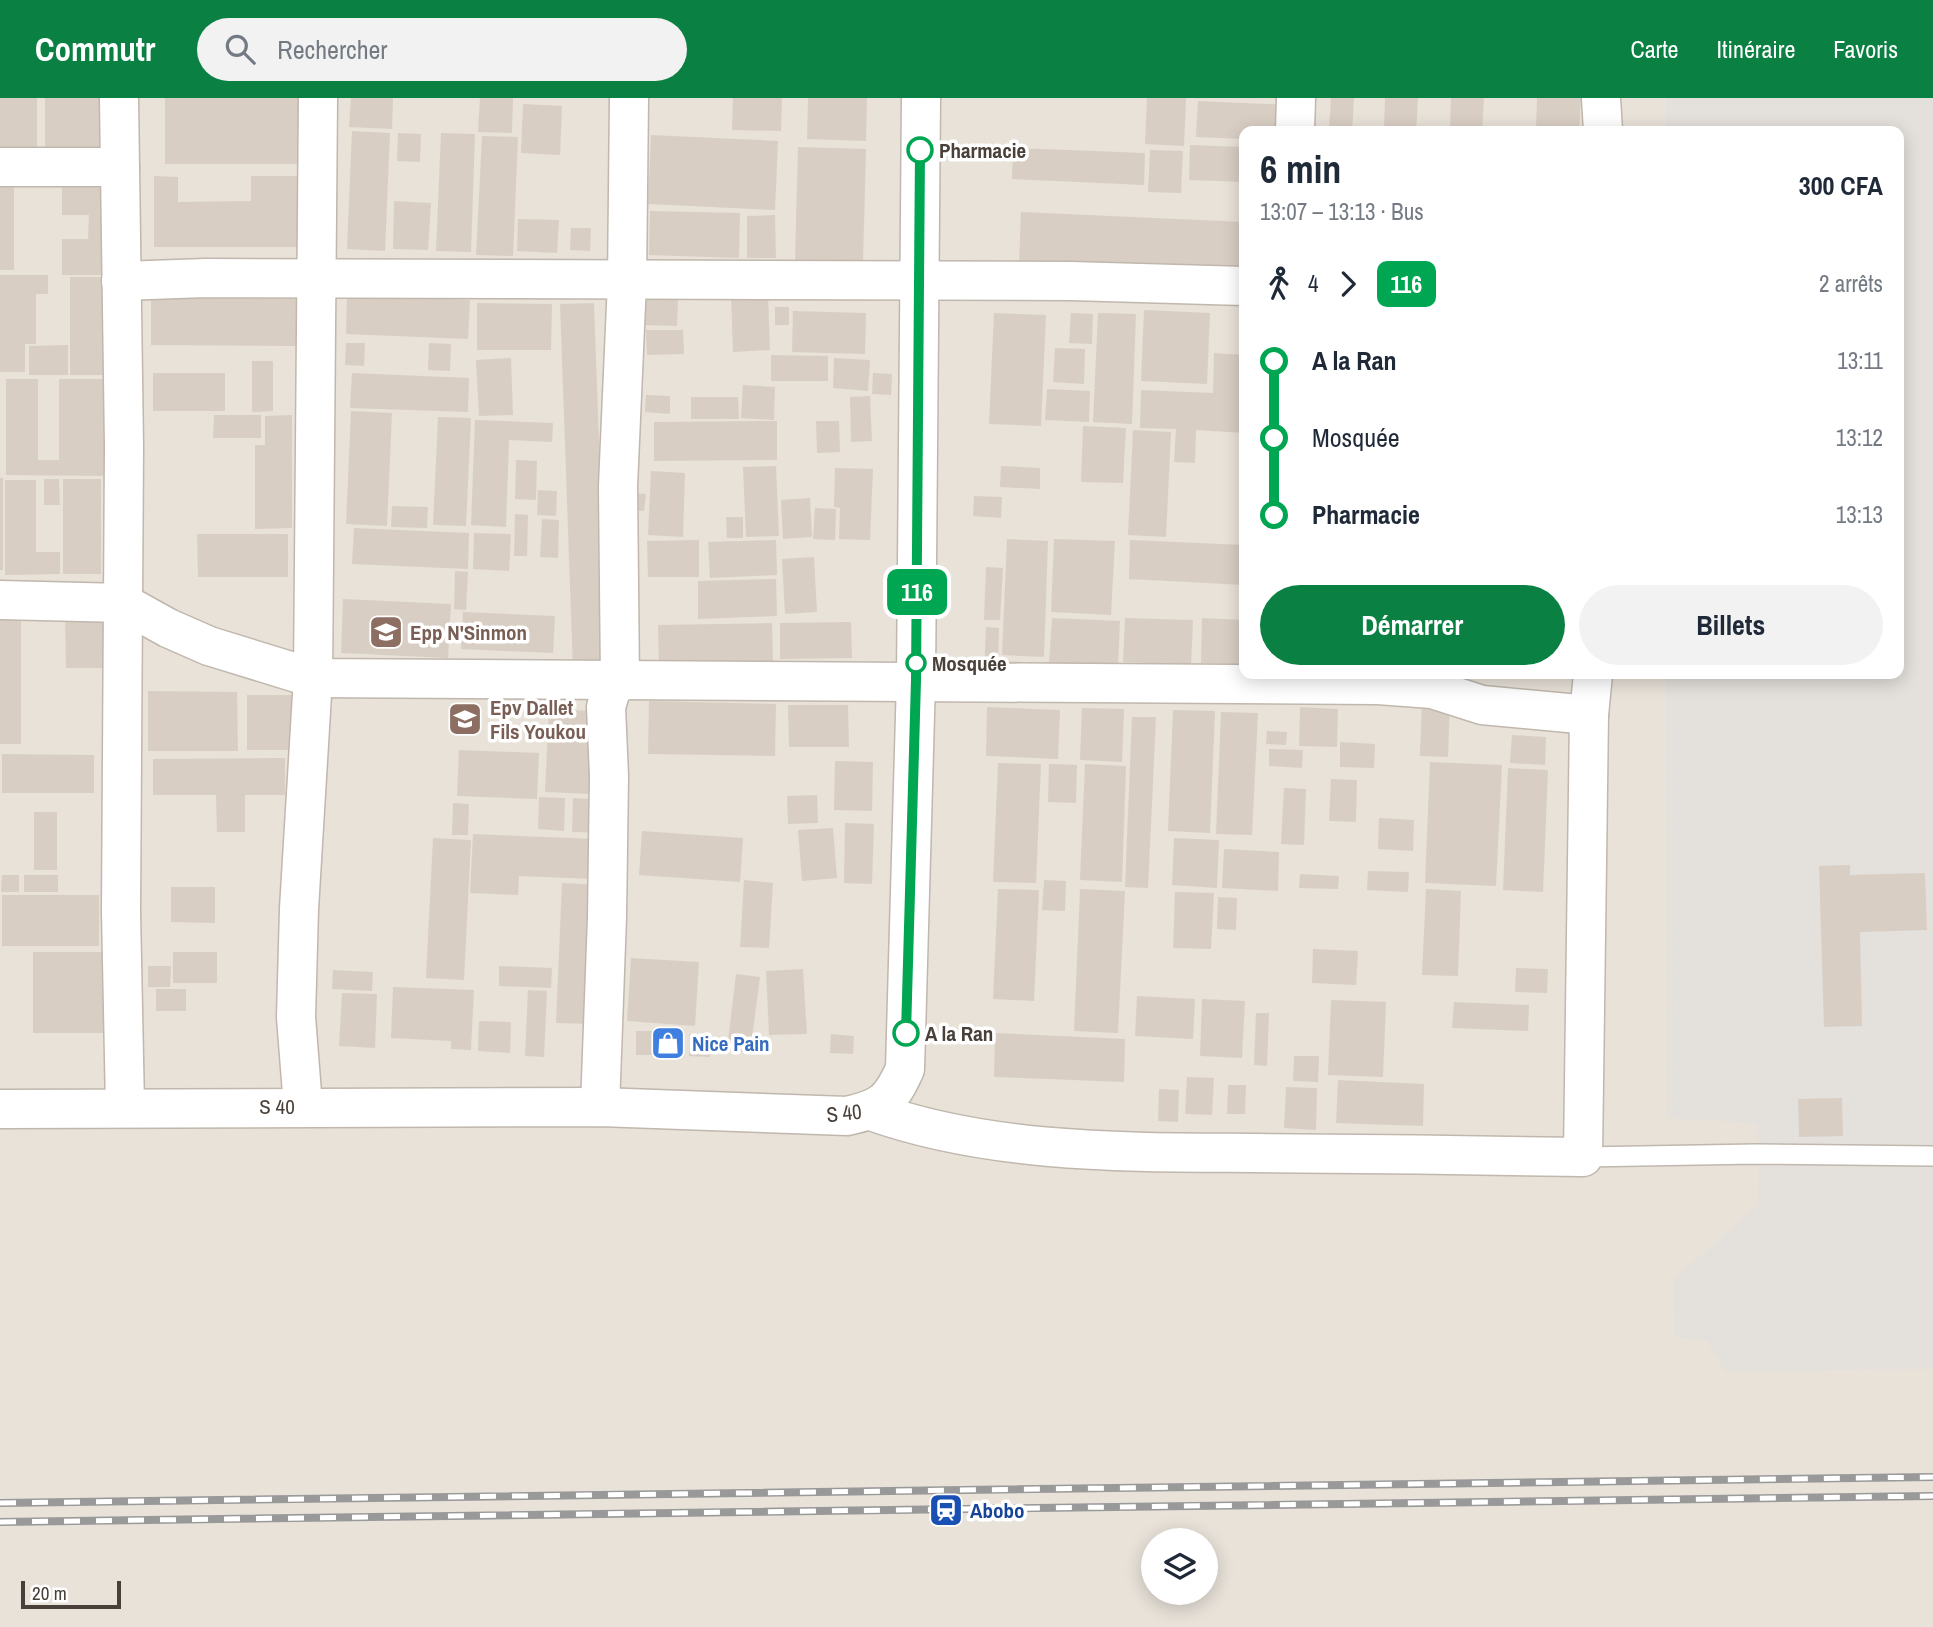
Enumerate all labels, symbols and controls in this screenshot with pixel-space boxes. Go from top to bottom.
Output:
search box [197,18,687,81]
text: Commutr [35,27,155,71]
icon: search [221,30,259,68]
text: Rechercher [277,32,387,67]
text: Carte [1630,33,1679,65]
text: Itinéraire [1717,33,1795,65]
text: Favoris [1833,33,1898,65]
place label: Pharmacie [939,136,1026,165]
marker: Pharmacie [907,137,933,163]
text: 6 min [1260,144,1341,195]
text: 300 CFA [1799,168,1883,203]
text: 13:07 – 13:13 · Bus [1260,196,1424,227]
icon: walk [1260,265,1298,303]
icon: forward [1329,265,1367,303]
text: 4 [1308,268,1319,299]
text: 116 [1391,268,1422,300]
text: 2 arrêts [1819,268,1883,299]
text: A la Ran [1312,343,1397,378]
text: 13:11 [1837,345,1883,376]
text: Mosquée [1312,420,1400,455]
text: 13:12 [1836,422,1883,453]
text: Pharmacie [1312,497,1420,532]
text: 13:13 [1836,499,1883,530]
line badge: 116 [877,569,957,615]
text: 116 [901,576,933,608]
button: Démarrer [1260,585,1565,665]
button: Billets [1579,585,1883,665]
school or university icon: Epp N'Sinmon [367,613,405,651]
place label: Epp N'Sinmon [410,618,527,647]
place label: Mosquée [932,649,1007,678]
marker: Mosquée [906,653,926,673]
place label: Epv Dallet Fils Youkou [490,693,586,746]
school or university icon: Epv Dallet Fils Youkou [446,700,484,738]
place label: A la Ran [925,1019,993,1048]
marker: A la Ran [893,1020,919,1046]
shop icon: Nice Pain [649,1024,687,1062]
place label: Nice Pain [692,1029,770,1058]
street label: S 40 [259,1092,295,1121]
street label: S 40 [825,1097,863,1129]
station icon: Abobo [927,1491,965,1529]
place label: Abobo [970,1496,1025,1525]
map controls [1141,1528,1218,1605]
button: layers [1141,1528,1218,1605]
scale bar [21,1578,121,1610]
text: 20 m [32,1580,67,1606]

